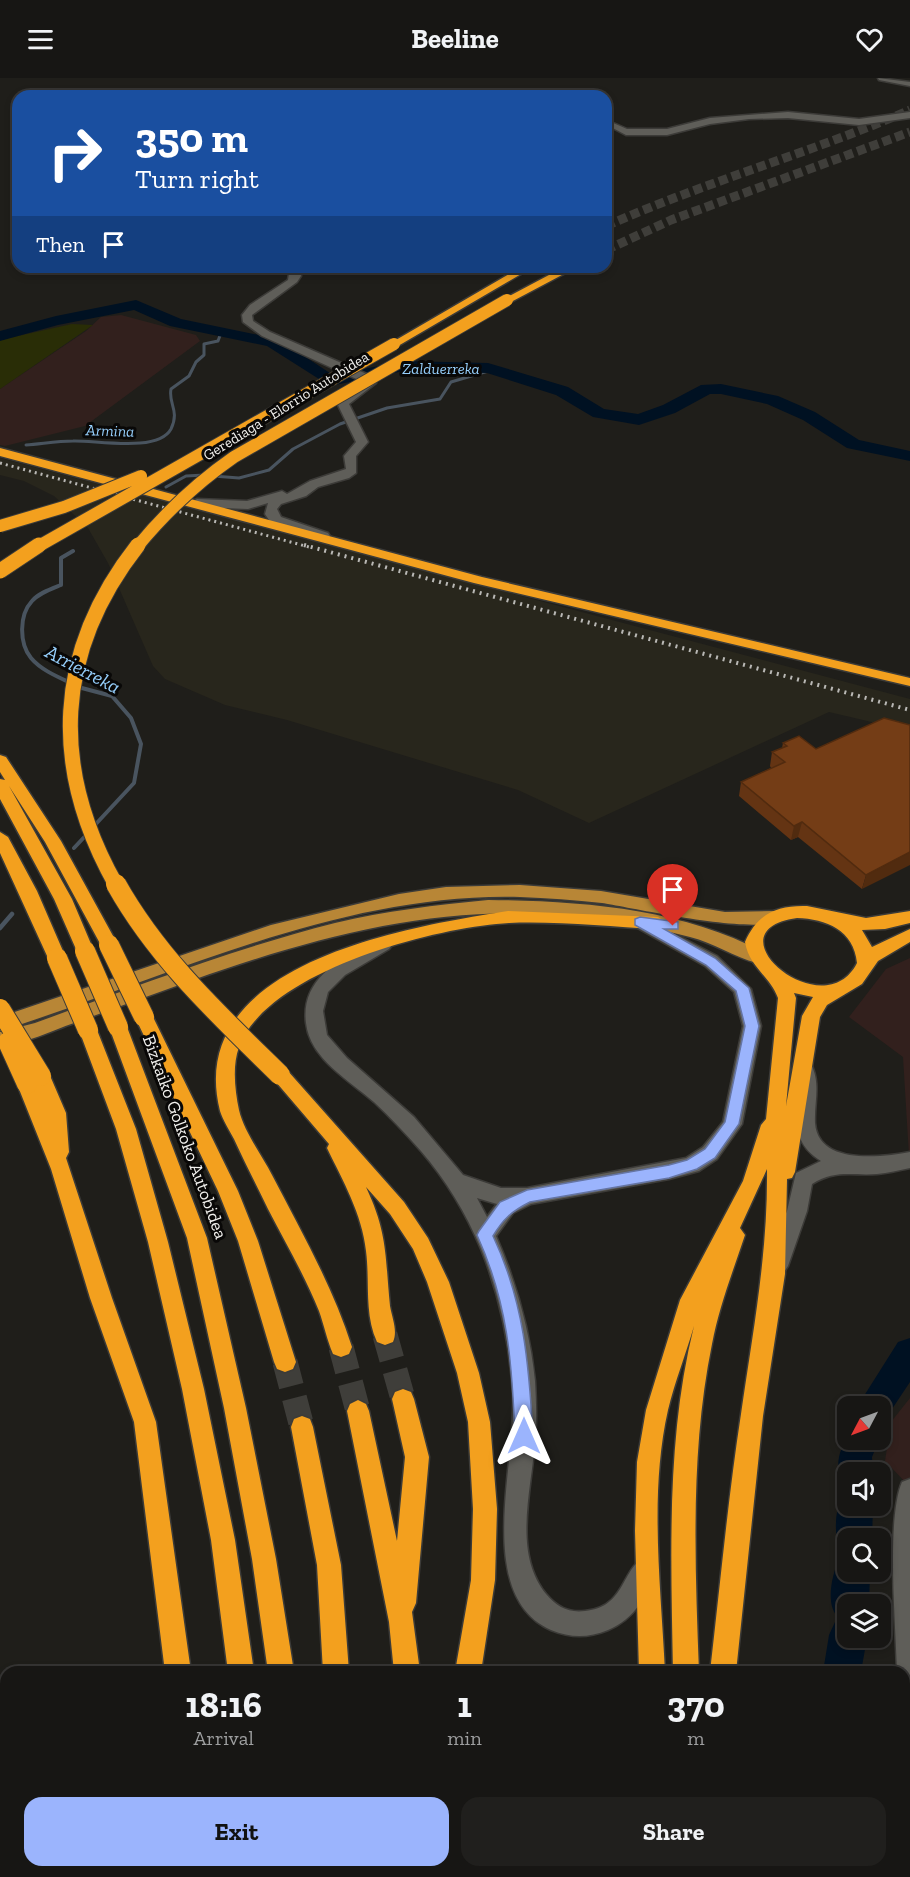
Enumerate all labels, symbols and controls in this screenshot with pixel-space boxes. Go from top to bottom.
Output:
icon: menu [24,23,57,56]
text: Beeline [411,23,499,55]
icon: heart [853,23,886,56]
text: 350 m [135,112,248,163]
icon: right [36,114,114,192]
text: Turn right [135,163,259,195]
icon: arrive [97,228,130,261]
text: Then [36,231,85,258]
street label: Gerediaga - Elorrio Autobidea [200,348,372,464]
water label: Zalduerreka [402,359,480,378]
water label: Armina [84,420,135,441]
water label: Arrierreka [41,639,125,699]
pin [647,864,698,926]
icon: arrive [656,873,689,906]
street label: Bizkaiko Golkoko Autobidea [138,1032,232,1242]
north arrow [837,1396,891,1450]
map controls [837,1396,891,1648]
position arrow [492,1404,556,1468]
button: sound [837,1462,891,1516]
button: search [837,1528,891,1582]
button: layers [837,1594,891,1648]
text: 18:16 [185,1683,262,1726]
text: 1 [457,1683,472,1726]
text: 370 [667,1683,725,1726]
text: Arrival [194,1726,254,1750]
text: min [447,1726,482,1750]
text: m [687,1726,704,1750]
button: Exit [24,1797,449,1866]
button: Share [461,1797,886,1866]

